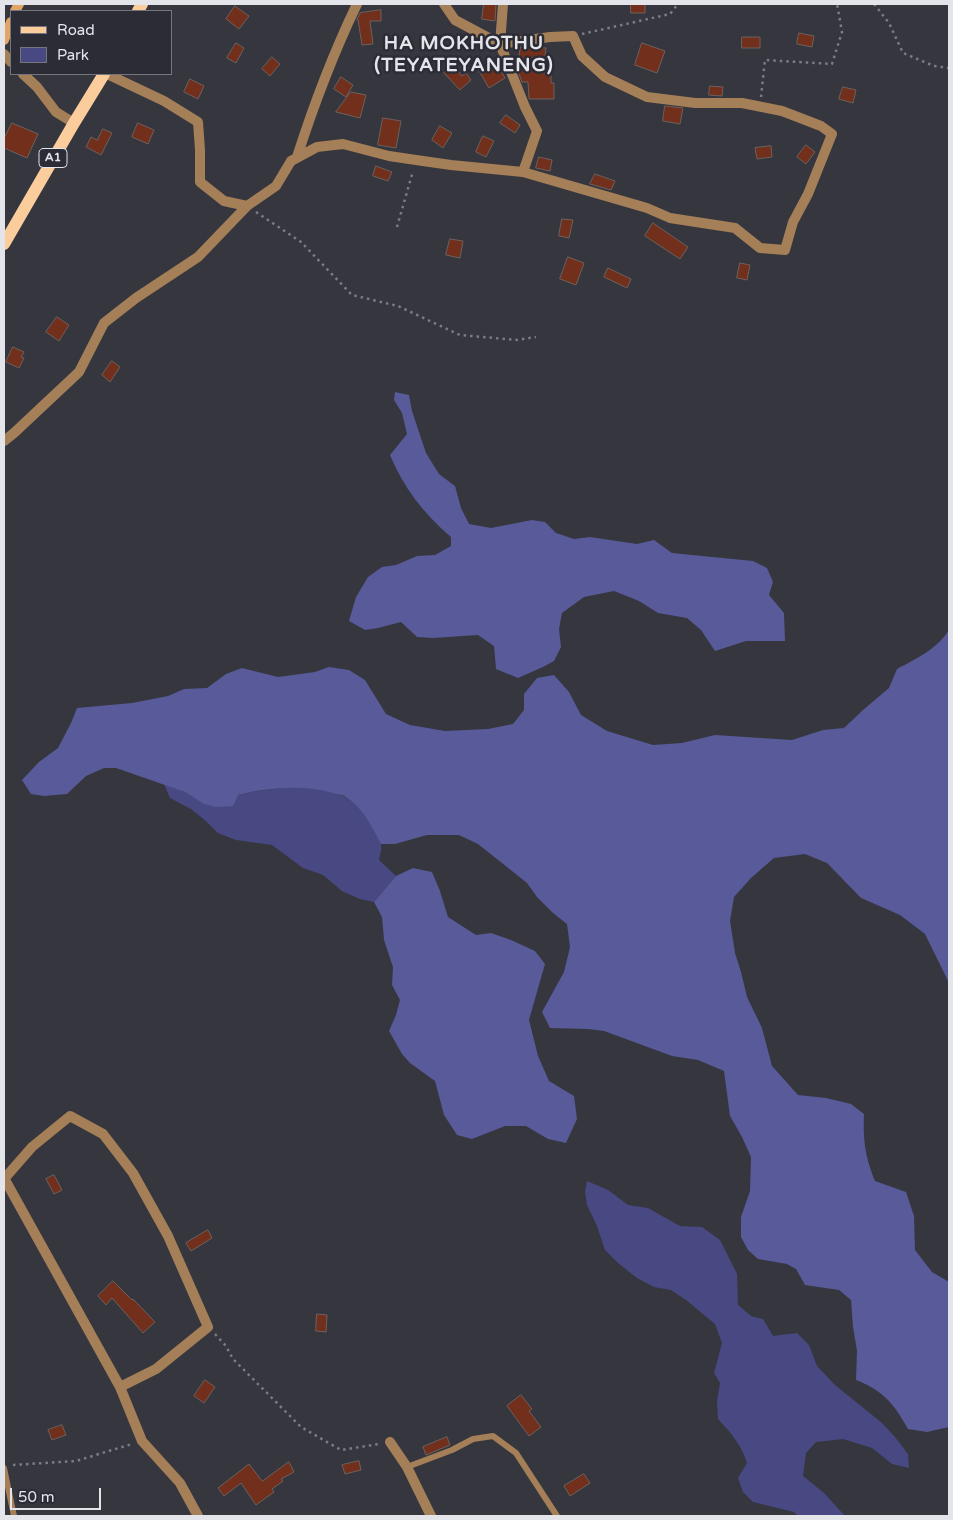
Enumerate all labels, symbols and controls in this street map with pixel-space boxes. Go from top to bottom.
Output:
legend [10,10,172,75]
text: Road [57,21,95,39]
district label: HA MOKHOTHU (TEYATEYANENG) [373,33,555,77]
text: Park [57,46,89,64]
road number: A1 [39,148,67,168]
scale bar [12,1478,104,1510]
text: 50 m [18,1488,55,1506]

